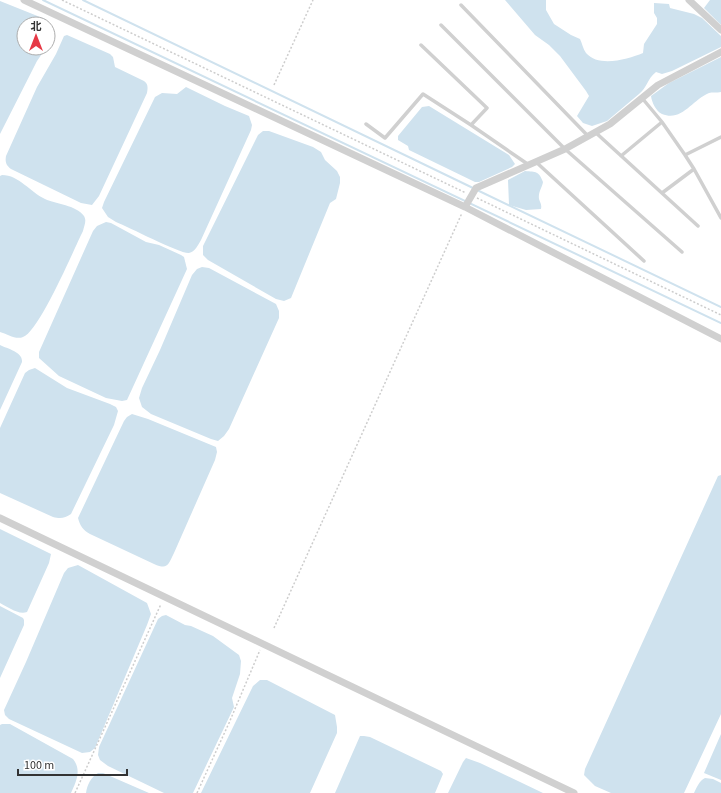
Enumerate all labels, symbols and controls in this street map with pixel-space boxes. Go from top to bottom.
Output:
north arrow [16,16,56,56]
text: 北 [31,19,42,34]
scale bar [18,751,127,777]
text: 100 m [24,757,54,774]

